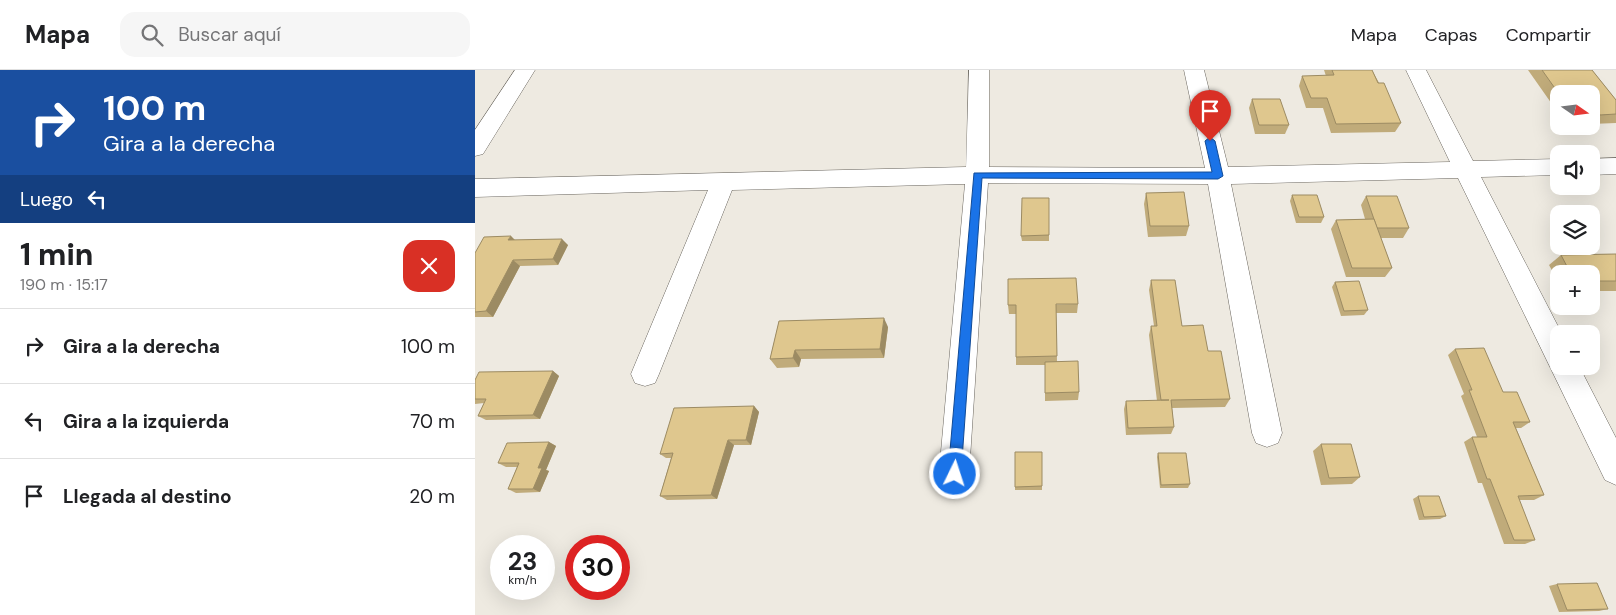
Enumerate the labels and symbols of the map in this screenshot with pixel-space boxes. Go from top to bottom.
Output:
north arrow [1550,85,1600,135]
pin [1189,90,1231,141]
position arrow [928,447,980,499]
speed limit sign: 30 [565,535,630,600]

